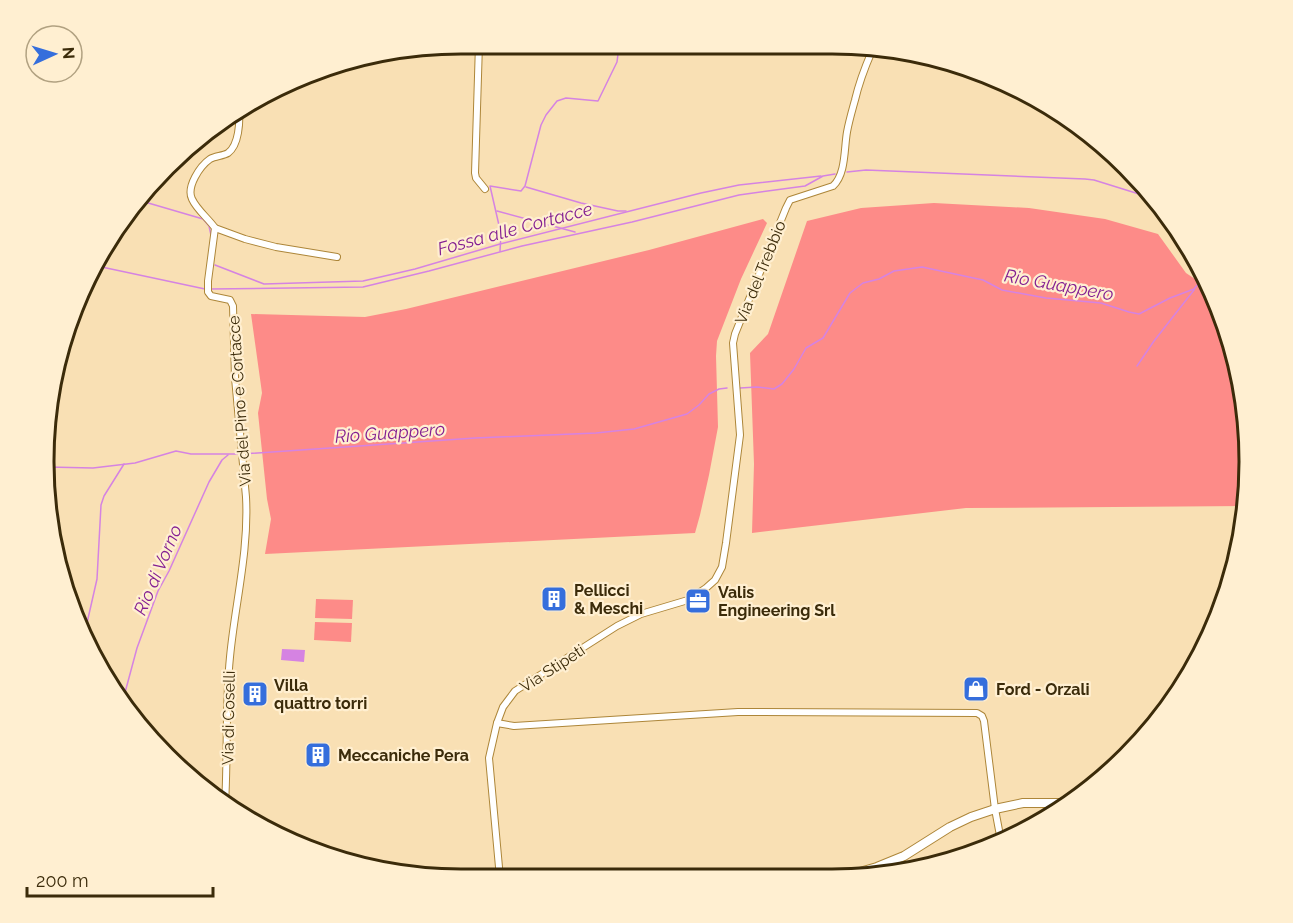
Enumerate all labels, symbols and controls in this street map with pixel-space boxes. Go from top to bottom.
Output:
north arrow [24,24,84,84]
text: N [59,46,78,60]
water label: Fossa alle Cortacce [435,198,595,259]
street label: Via del Trebbio [731,218,790,327]
water label: Rio Guappero [1003,265,1115,304]
street label: Via del Pino e Cortacce [224,315,255,487]
water label: Rio Guappero [334,418,446,447]
water label: Rio di Vorno [129,522,186,618]
place label: Pellicci & Meschi [574,581,643,618]
place label: Valis Engineering Srl [718,583,836,620]
building icon: Pellicci & Meschi [539,584,569,614]
office icon: Valis Engineering Srl [683,586,713,616]
street label: Via Stipeti [516,640,588,696]
street label: Via di Coselli [218,671,239,765]
shop icon: Ford - Orzali [961,674,991,704]
place label: Villa quattro torri [274,676,367,713]
building icon: Villa quattro torri [240,679,270,709]
place label: Ford - Orzali [996,680,1090,699]
building icon: Meccaniche Pera [303,740,333,770]
place label: Meccaniche Pera [338,746,469,765]
scale bar [27,860,213,898]
text: 200 m [36,870,89,891]

